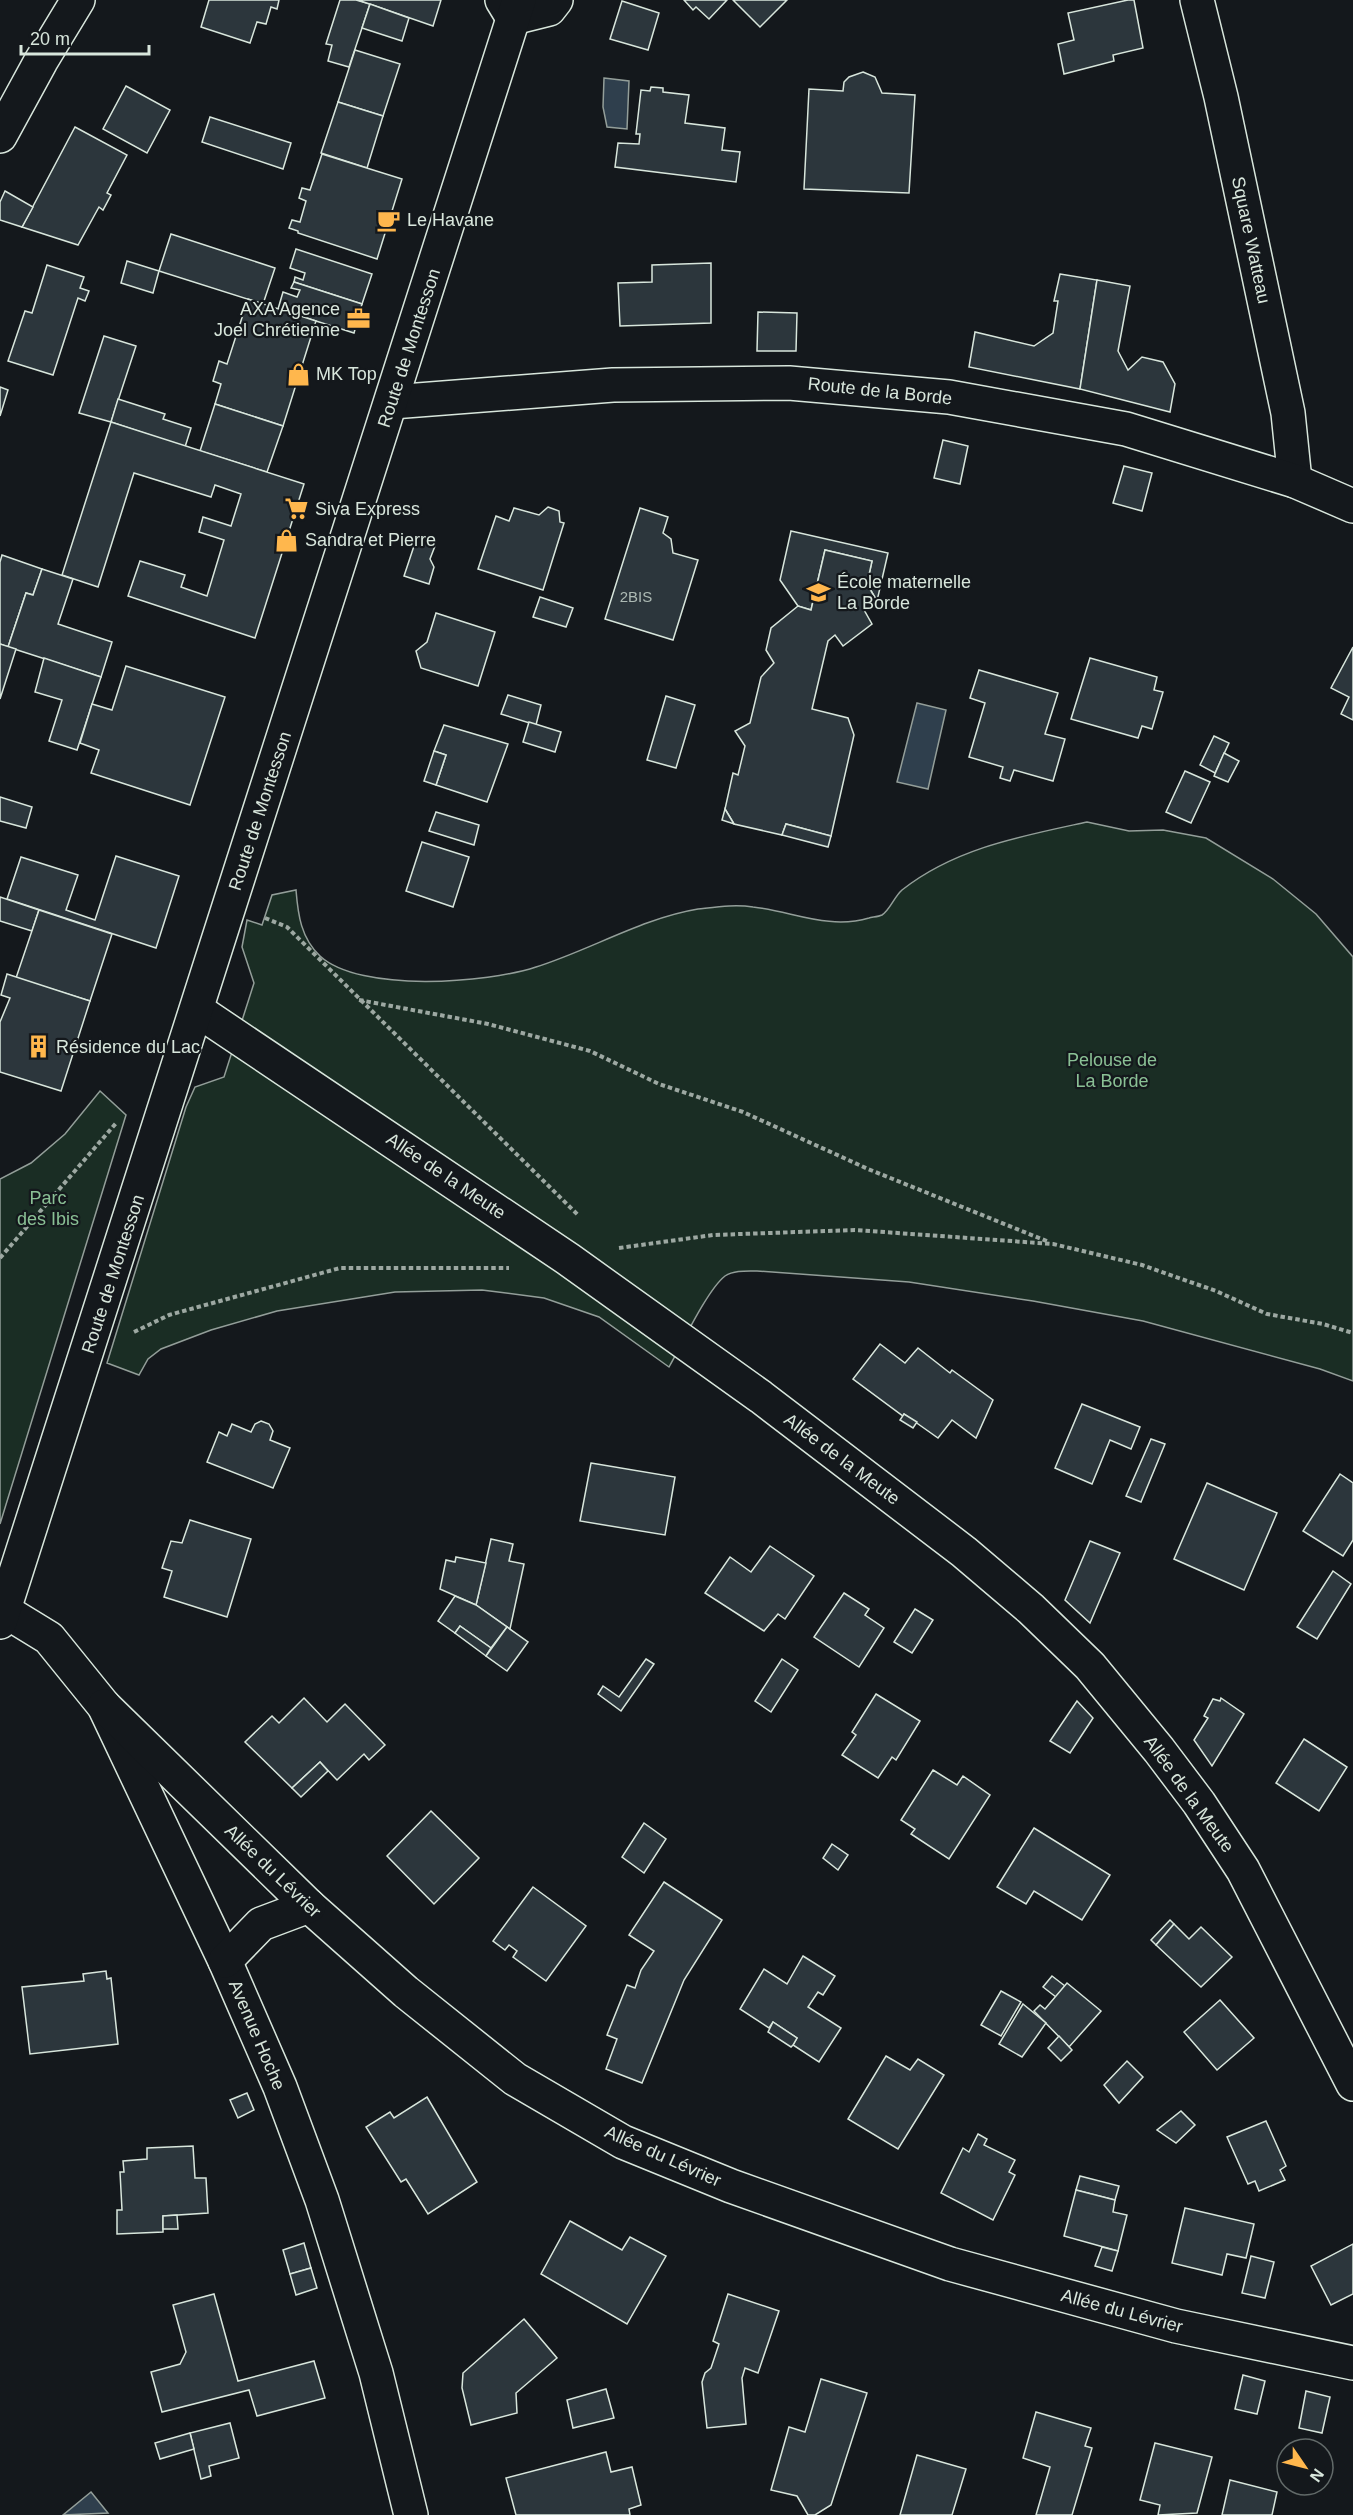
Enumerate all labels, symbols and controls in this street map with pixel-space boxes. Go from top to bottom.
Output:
scale bar [21,18,148,56]
text: 20 m [30,29,70,49]
street label: Square Watteau [1228,175,1274,305]
cafe icon: Le Havane [376,207,402,233]
place label: Le Havane [407,210,494,230]
street label: Route de Montesson [374,266,444,430]
place label: AXA Agence Joel Chrétienne [214,299,340,340]
office icon: AXA Agence Joel Chrétienne [345,306,371,332]
shop icon: MK Top [285,361,311,387]
place label: MK Top [316,364,377,384]
street label: Route de la Borde [807,373,953,409]
supermarket icon: Siva Express [284,496,310,522]
place label: Siva Express [315,499,420,519]
shop icon: Sandra et Pierre [274,527,300,553]
place label: Sandra et Pierre [305,530,436,550]
place label: École maternelle La Borde [837,572,971,613]
school or university icon: École maternelle La Borde [806,579,832,605]
house number: 2BIS [620,588,652,605]
street label: Route de Montesson [225,729,295,893]
building icon: Résidence du Lac [25,1034,51,1060]
place label: Résidence du Lac [56,1037,200,1057]
park label: Pelouse de La Borde [1067,1050,1157,1091]
street label: Allée de la Meute [383,1129,509,1223]
park label: Parc des Ibis [17,1188,79,1229]
street label: Route de Montesson [78,1192,148,1356]
street label: Allée de la Meute [780,1409,904,1509]
street label: Allée de la Meute [1140,1732,1238,1856]
street label: Allée du Lévrier [221,1820,325,1922]
street label: Avenue Hoche [225,1977,289,2093]
street label: Allée du Lévrier [602,2121,724,2191]
street label: Allée du Lévrier [1059,2285,1185,2337]
north arrow [1275,2437,1335,2497]
text: N [1307,2466,1327,2485]

